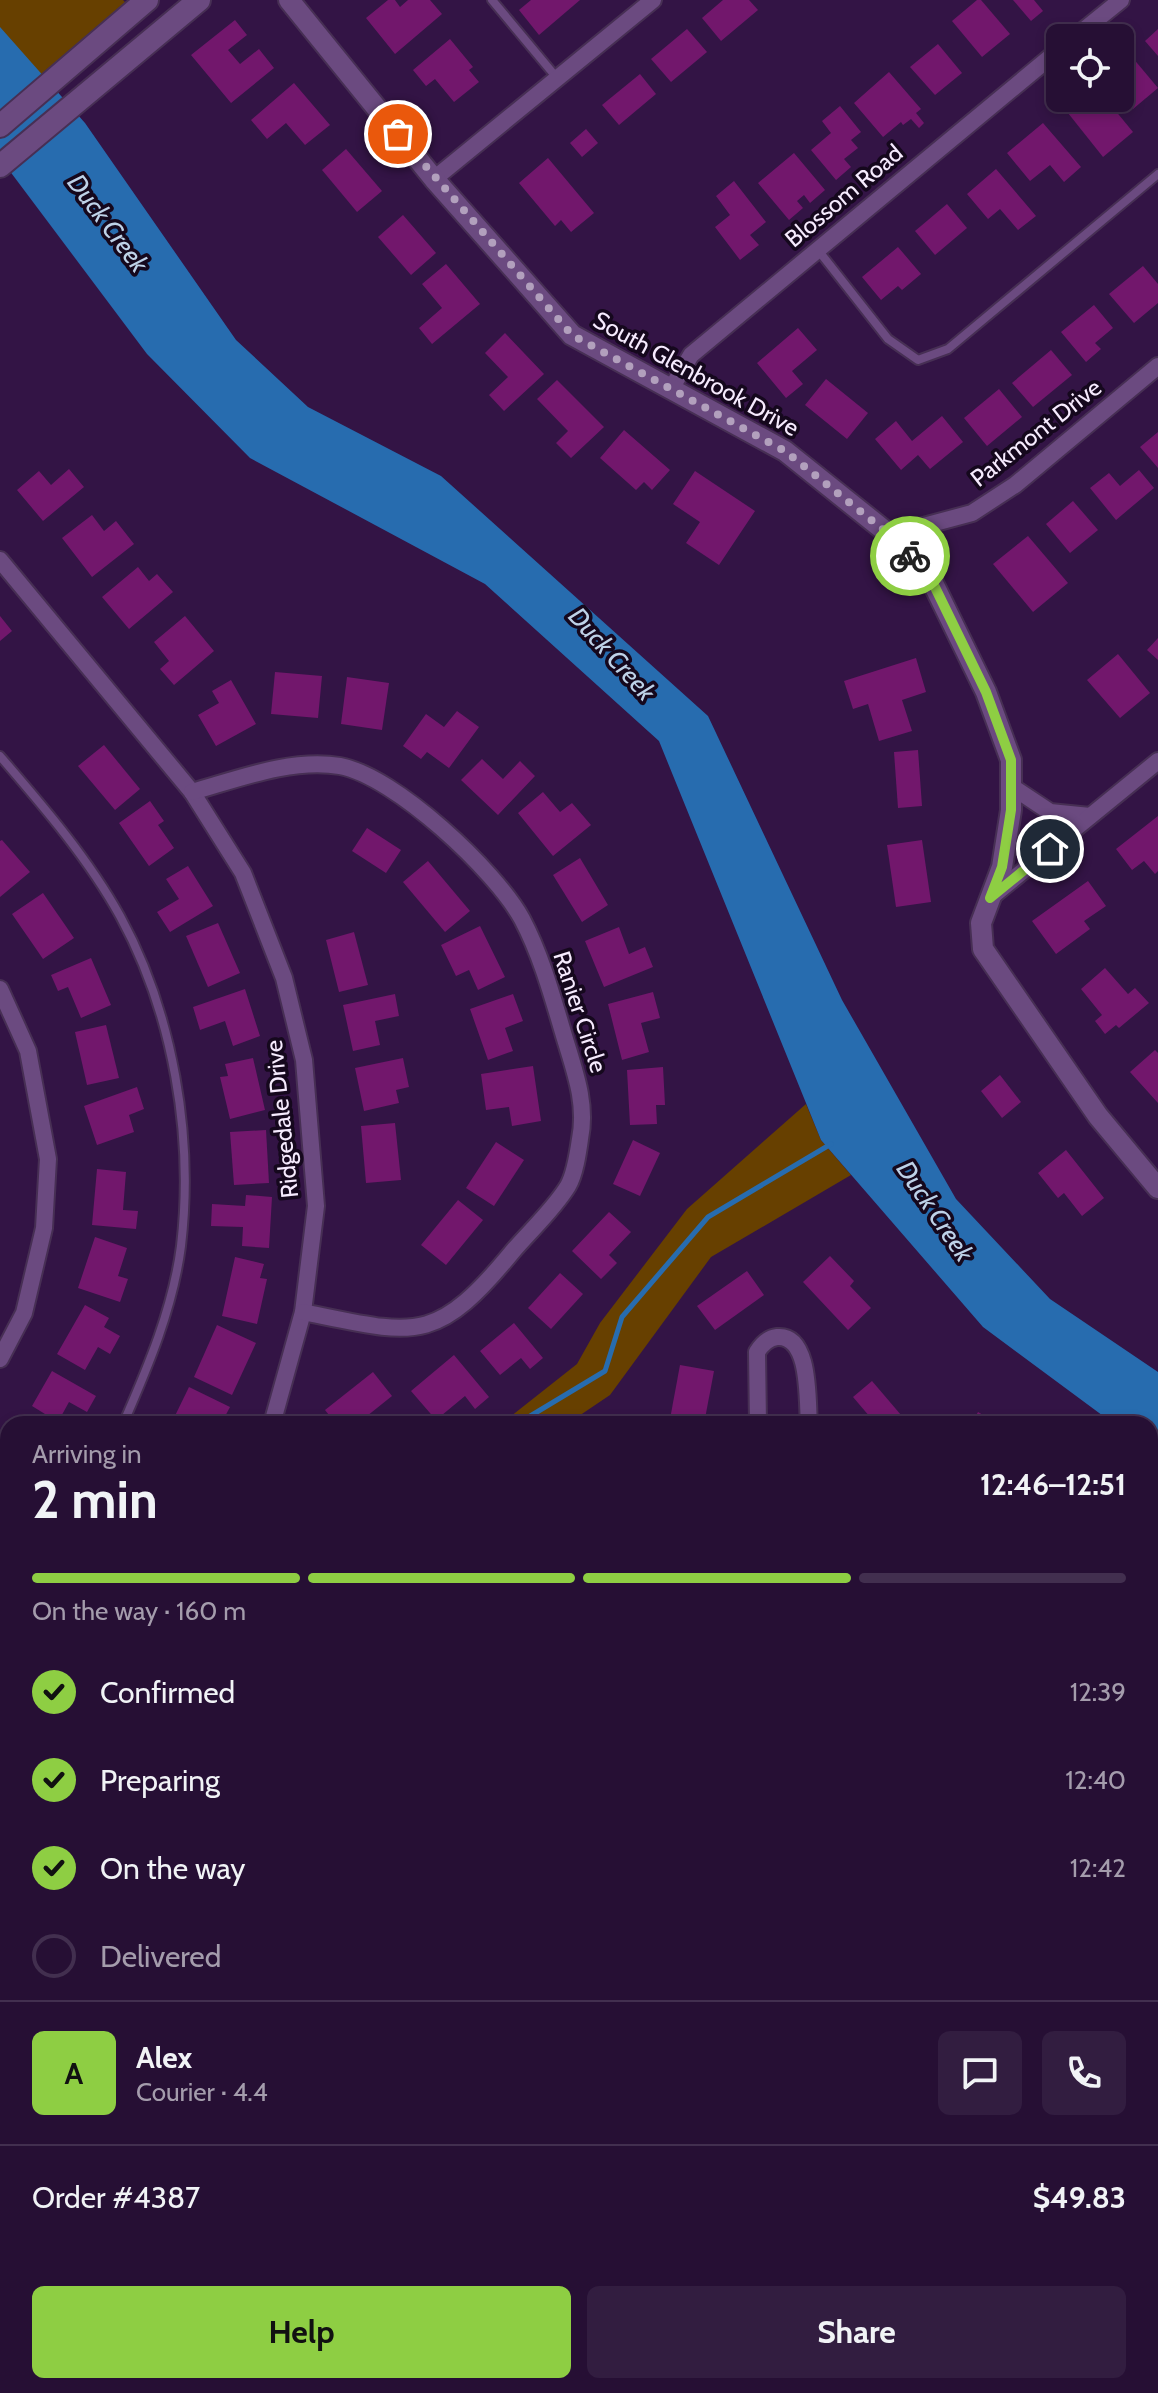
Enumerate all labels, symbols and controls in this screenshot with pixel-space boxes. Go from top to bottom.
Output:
map controls [1046,24,1134,112]
button: locate [1046,24,1134,112]
pin [364,100,432,168]
icon: bag [376,112,420,156]
street label: Blossom Road [779,138,908,253]
water label: Duck Creek [61,167,156,279]
street label: South Glenbrook Drive [588,305,804,442]
street label: Parkmont Drive [964,373,1107,493]
courier [870,516,950,596]
icon: bike [888,534,932,578]
water label: Duck Creek [562,601,663,708]
pin [1016,815,1084,883]
icon: home [1028,827,1072,871]
street label: Ranier Circle [547,947,614,1076]
street label: Ridgedale Drive [259,1039,304,1200]
water label: Duck Creek [890,1154,981,1268]
text: Arriving in [32,1438,142,1470]
text: 12:46–12:51 [980,1466,1126,1503]
text: 2 min [32,1468,158,1531]
text: On the way · 160 m [32,1595,246,1627]
icon: check [32,1670,76,1714]
text: Confirmed [100,1674,235,1711]
text: 12:39 [1070,1676,1126,1708]
icon: check [32,1758,76,1802]
text: Preparing [100,1762,220,1799]
text: 12:40 [1065,1764,1126,1796]
icon: check [32,1846,76,1890]
text: On the way [100,1850,245,1887]
text: 12:42 [1070,1852,1126,1884]
text: Delivered [100,1938,221,1975]
button: chat [938,2031,1022,2115]
button: phone [1042,2031,1126,2115]
text: Alex [136,2039,192,2076]
text: A [65,2055,83,2092]
text: Courier · 4.4 [136,2076,268,2108]
text: Order #4387 [32,2179,200,2216]
text: $49.83 [1033,2179,1126,2216]
button: Help [32,2286,571,2378]
button: Share [587,2286,1126,2378]

